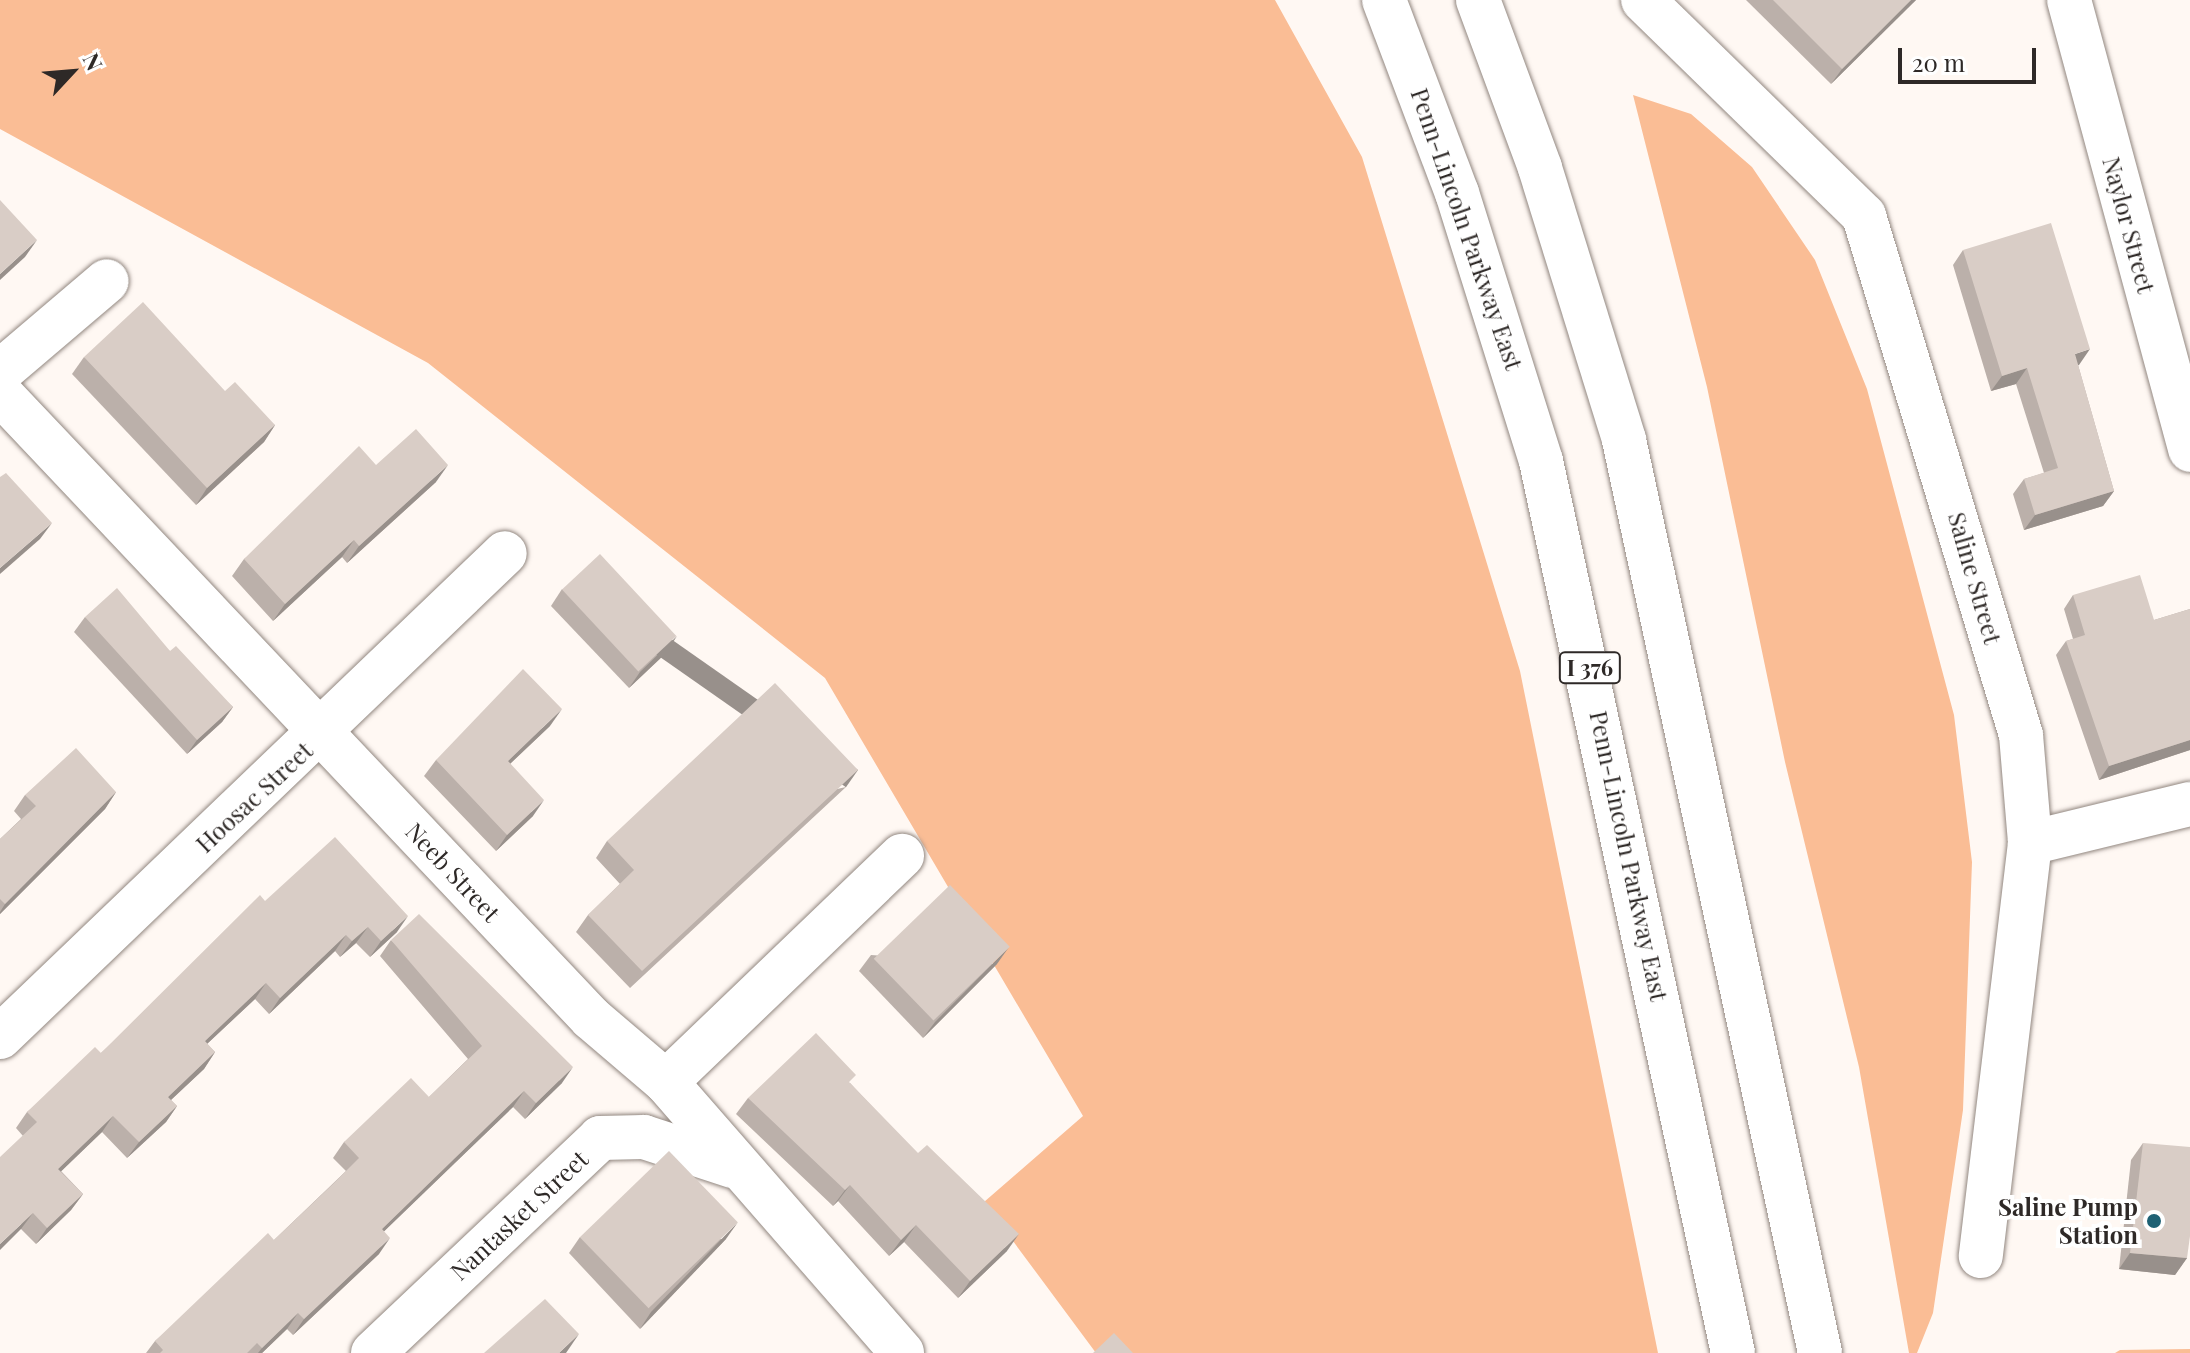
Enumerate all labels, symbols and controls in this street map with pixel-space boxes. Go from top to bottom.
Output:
north arrow [32,32,112,112]
scale bar [1902,32,2040,82]
text: 20 m [1912,46,1965,78]
text: N [77,48,111,75]
street label: Penn-Lincoln Parkway East [1405,84,1529,374]
street label: Naylor Street [2097,153,2161,297]
street label: Saline Street [1942,509,2008,647]
road number: I 376 [1558,650,1622,686]
street label: Penn-Lincoln Parkway East [1584,708,1674,1004]
street label: Hoosac Street [190,736,318,858]
street label: Neeb Street [400,817,506,927]
street label: Nantasket Street [444,1144,594,1286]
place label: Saline Pump Station [1998,1193,2138,1249]
marker: Saline Pump Station [2145,1212,2163,1230]

